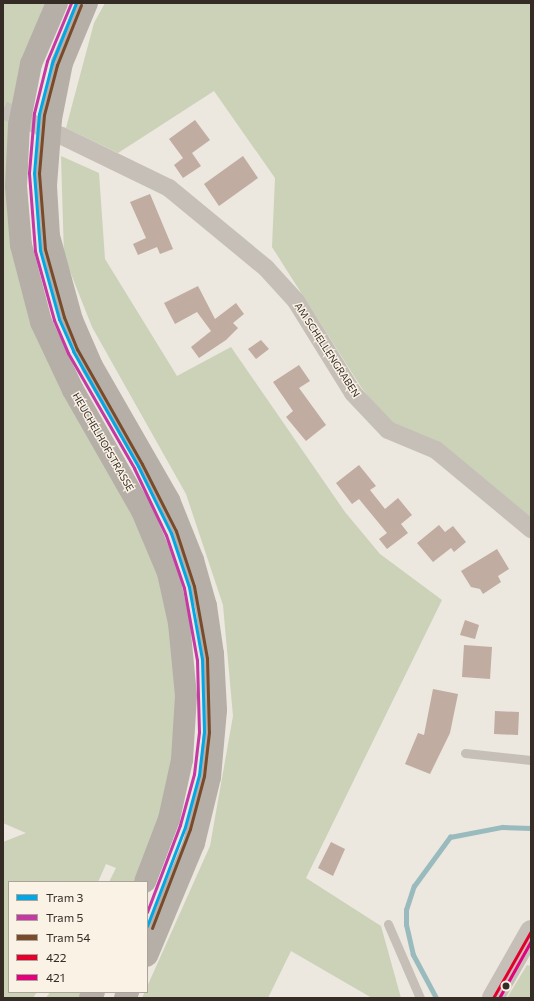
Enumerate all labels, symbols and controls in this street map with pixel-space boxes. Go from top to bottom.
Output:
street label: AM SCHELLENGRABEN [292,300,362,400]
street label: HEUCHELHOFSTRASSE [70,391,136,493]
legend [8,881,148,993]
text: Tram 3 [46,890,83,904]
text: Tram 5 [46,910,83,924]
text: Tram 54 [46,930,91,944]
text: 422 [46,950,66,964]
text: 421 [46,970,65,984]
unlabelled marker [501,981,511,991]

